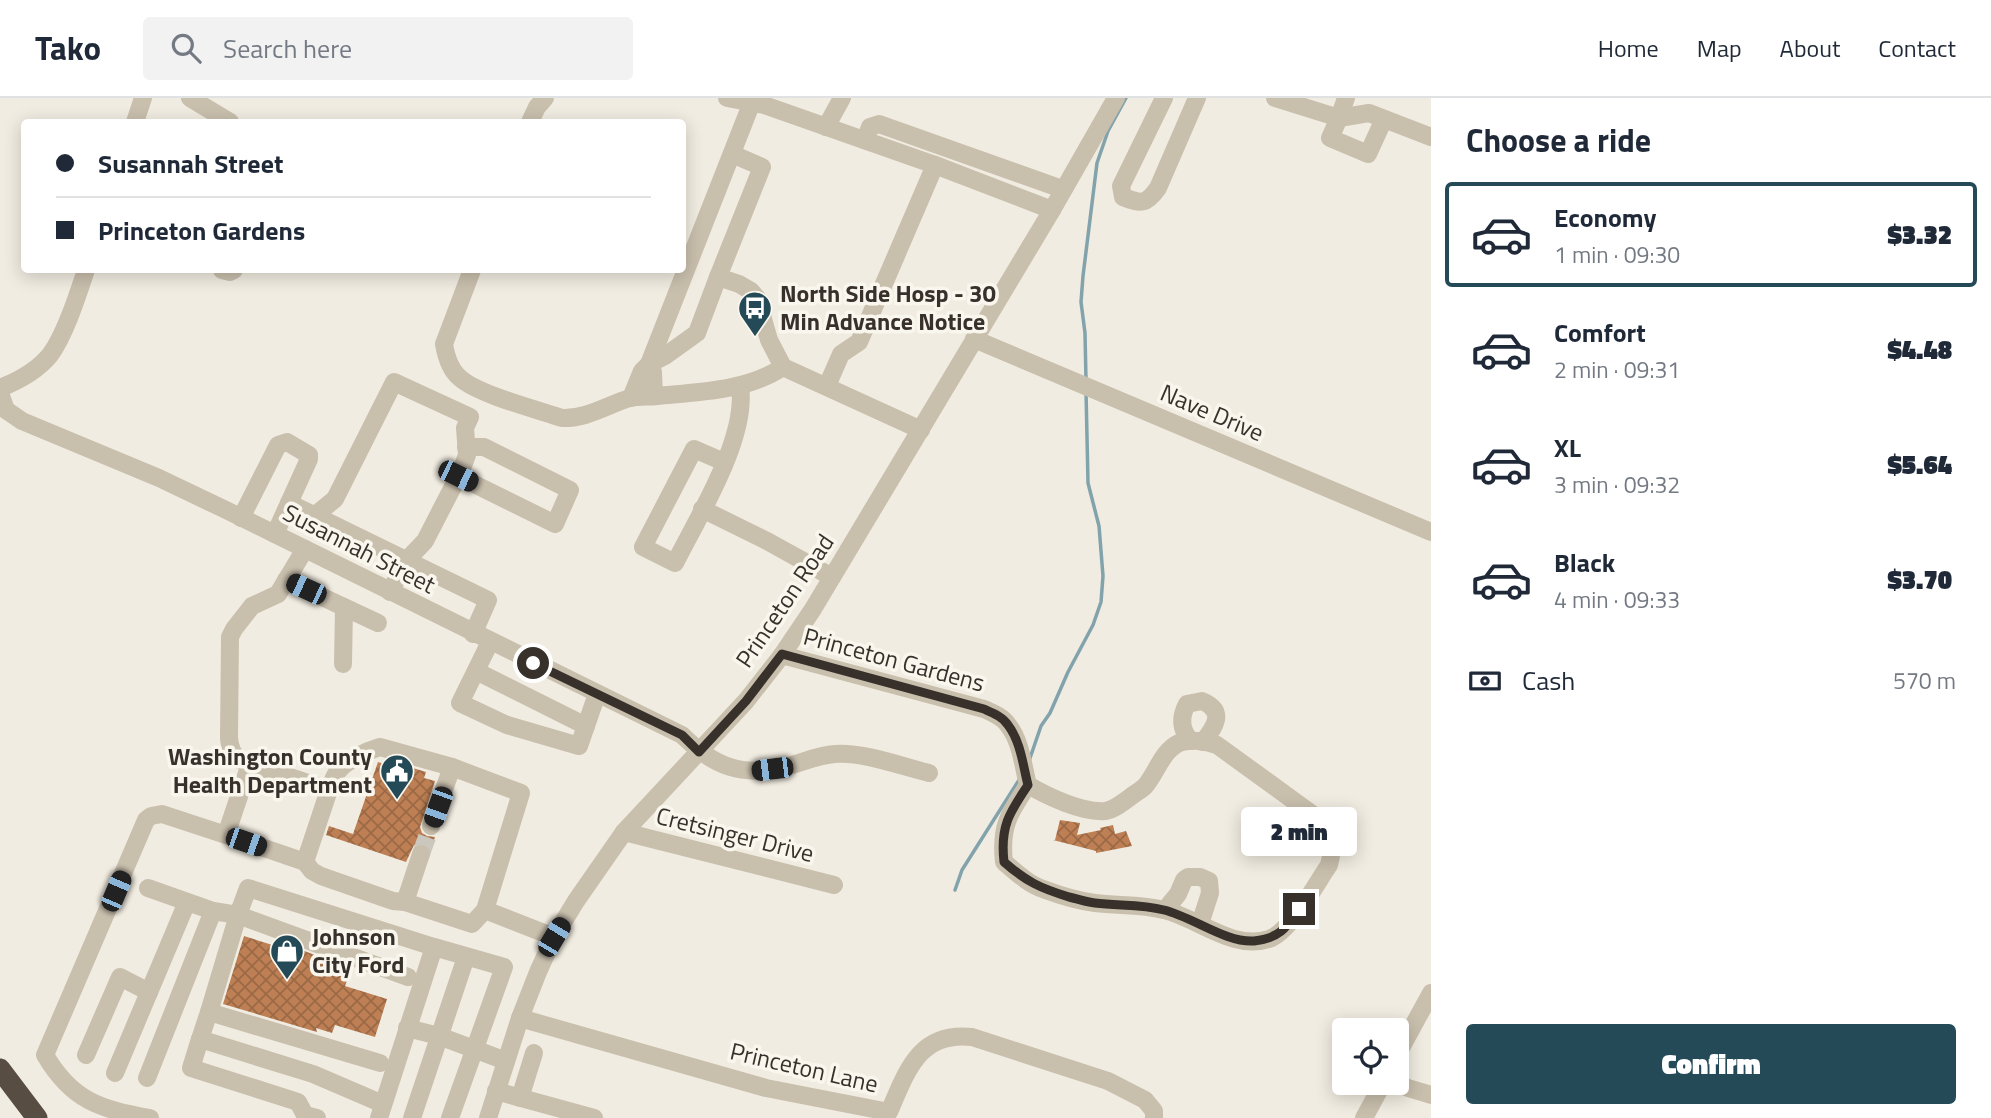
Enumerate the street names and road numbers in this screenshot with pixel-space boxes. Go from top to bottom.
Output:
street label: Nave Drive [1155,374,1270,450]
street label: Susannah Street [277,494,442,602]
street label: Princeton Road [726,526,842,674]
street label: Princeton Gardens [800,618,989,700]
street label: Cretsinger Drive [653,797,818,871]
street label: Princeton Lane [727,1033,882,1102]

